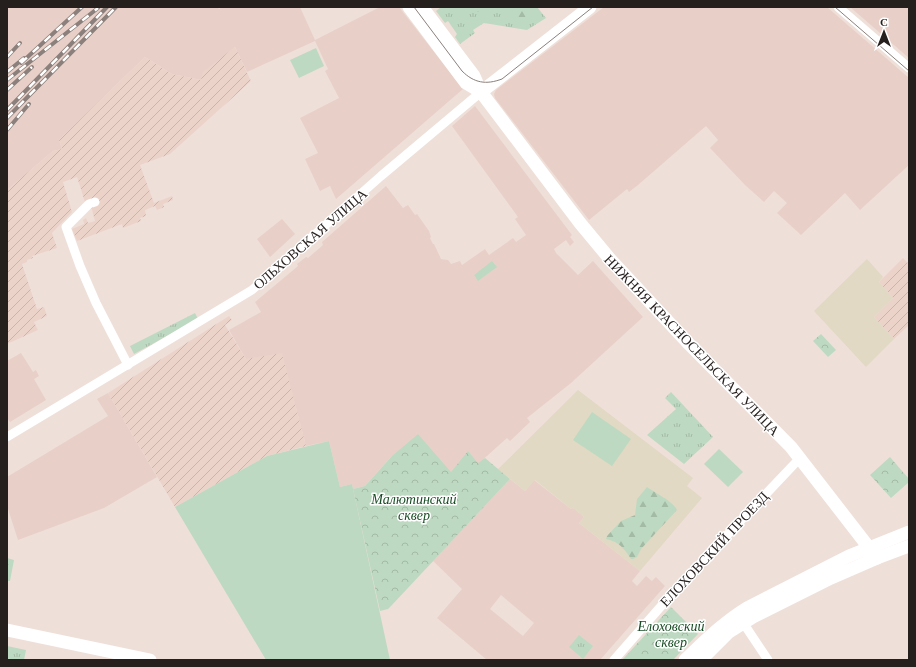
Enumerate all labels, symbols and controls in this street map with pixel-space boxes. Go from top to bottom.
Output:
north arrow [864,12,904,52]
text: С [880,15,888,29]
street label: ОЛЬХОВСКАЯ УЛИЦА [249,184,371,293]
street label: НИЖНЯЯ КРАСНОСЕЛЬСКАЯ УЛИЦА [600,251,784,440]
street label: ЕЛОХОВСКИЙ ПРОЕЗД [656,487,772,610]
park label: Малютинский сквер [370,490,457,524]
park label: Елоховский сквер [636,617,705,651]

